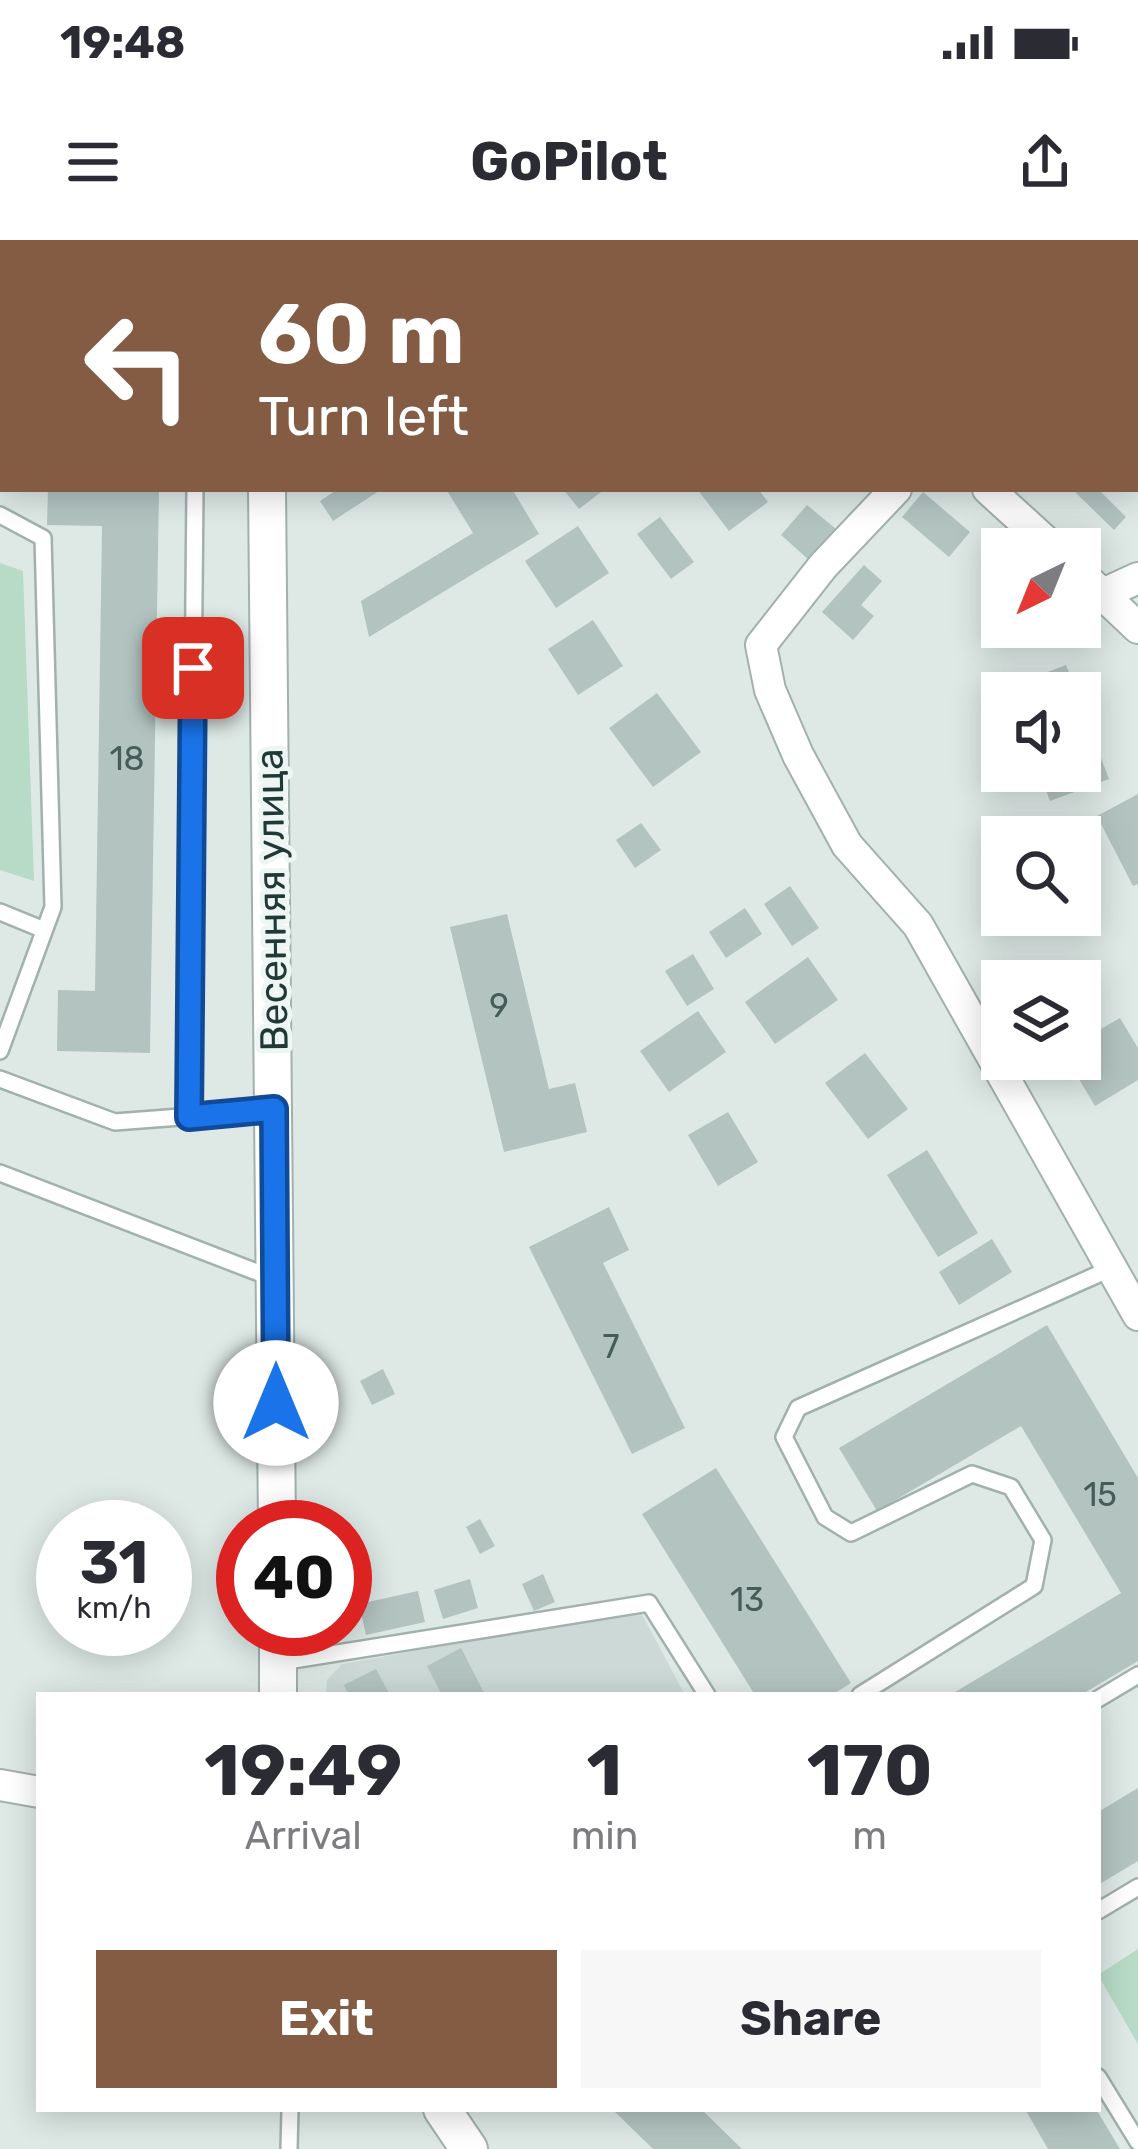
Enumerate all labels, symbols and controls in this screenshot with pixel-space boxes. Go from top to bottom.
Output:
text: 19:48 [60,16,186,69]
icon: menu [60,129,126,195]
icon: share [1012,129,1078,195]
text: GoPilot [470,130,668,194]
text: 60 m [258,284,465,384]
icon: left [60,288,216,444]
text: Turn left [258,385,469,449]
north arrow [981,528,1101,648]
map controls [981,528,1101,1080]
pin [142,617,244,719]
icon: arrive [160,635,226,701]
button: sound [981,672,1101,792]
house number: 18 [109,739,145,778]
street label: Весенняя улица [246,748,298,1052]
button: search [981,816,1101,936]
button: layers [981,960,1101,1080]
house number: 9 [489,986,509,1025]
house number: 7 [603,1327,620,1366]
position arrow [213,1340,339,1466]
house number: 15 [1083,1475,1117,1514]
speed limit sign: 40 [216,1500,372,1656]
text: 31 [80,1527,148,1598]
house number: 13 [730,1580,764,1619]
text: km/h [77,1590,151,1626]
text: 19:49 [204,1728,402,1813]
text: 1 [587,1728,622,1813]
text: 170 [807,1728,933,1813]
text: Arrival [245,1813,362,1859]
text: min [571,1813,638,1859]
text: m [852,1813,887,1859]
button: Exit [96,1950,557,2088]
button: Share [581,1950,1041,2088]

